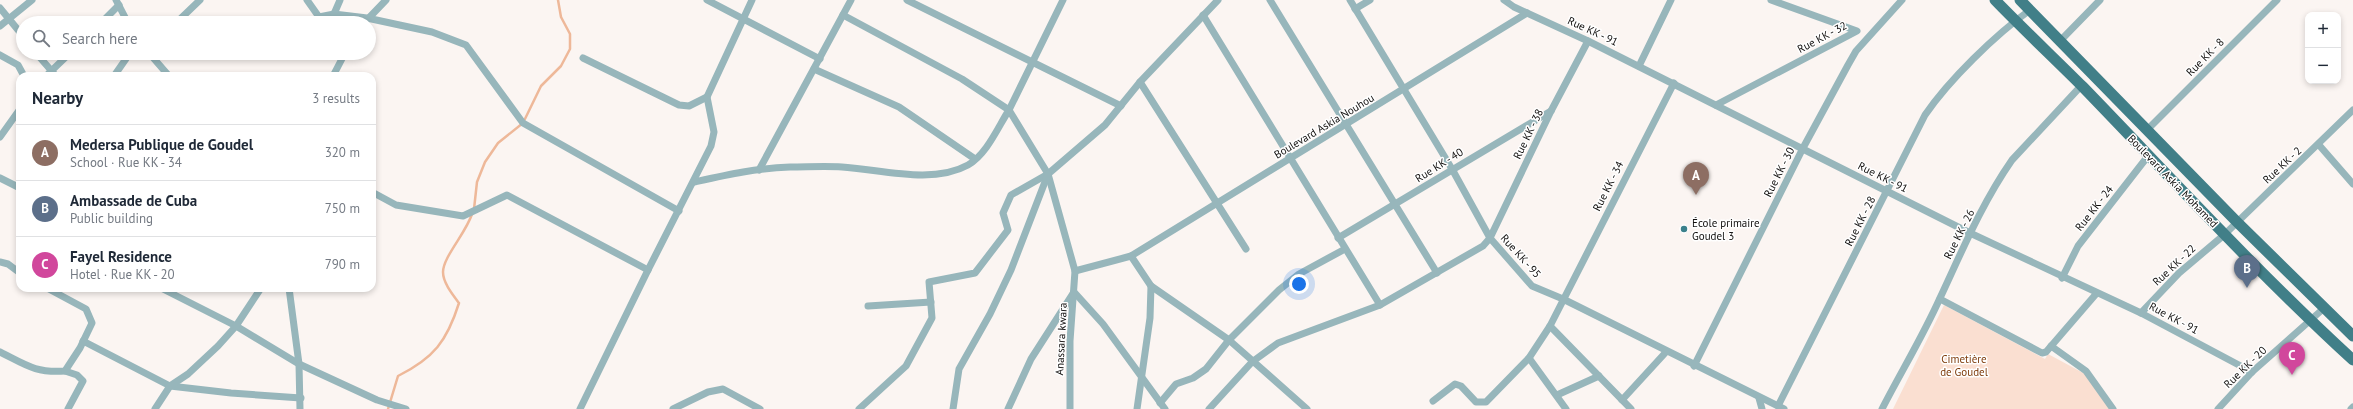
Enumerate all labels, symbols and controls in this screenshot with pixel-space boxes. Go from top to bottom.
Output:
map controls [2305,12,2341,84]
button: + [2305,12,2341,48]
street label: Rue KK - 91 [1566,13,1620,49]
search box [16,16,376,60]
street label: Rue KK - 32 [1795,18,1849,56]
icon: search [30,27,52,49]
text: Search here [62,29,138,48]
street label: Rue KK - 8 [2183,35,2227,79]
button: − [2305,48,2341,84]
text: Nearby [32,87,83,109]
text: 3 results [312,90,360,107]
street label: Boulevard Askia Nouhou [1271,90,1377,162]
street label: Rue KK - 38 [1510,107,1546,161]
street label: Boulevard Askia Mohamed [2125,132,2221,231]
text: Medersa Publique de Goudel [70,135,253,154]
street label: Rue KK - 2 [2260,143,2304,187]
text: A [41,144,49,161]
text: 320 m [325,144,360,161]
street label: Rue KK - 40 [1412,145,1466,185]
street label: Rue KK - 30 [1760,145,1798,199]
text: School · Rue KK - 34 [70,154,182,171]
street label: Rue KK - 91 [1856,158,1910,196]
street label: Rue KK - 34 [1589,159,1627,213]
pin: A [1683,162,1709,195]
street label: Rue KK - 24 [2072,182,2116,234]
text: Ambassade de Cuba [70,191,197,210]
street label: Rue KK - 28 [1841,194,1879,248]
text: B [41,200,49,217]
text: 750 m [325,200,360,217]
street label: Rue KK - 26 [1940,207,1978,261]
text: Public building [70,210,153,227]
place label: École primaire Goudel 3 [1692,216,1760,243]
marker: École primaire Goudel 3 [1679,224,1689,234]
street label: Rue KK - 95 [1498,231,1544,281]
street label: Rue KK - 22 [2149,241,2199,289]
text: Fayel Residence [70,247,172,266]
pin: B [2234,255,2260,288]
text: C [41,256,49,273]
text: 790 m [325,256,360,273]
text: Hotel · Rue KK - 20 [70,266,175,283]
your location [1289,274,1309,294]
street label: Rue KK - 91 [2147,299,2201,337]
street label: Anassara kwara [1052,302,1070,376]
pin: C [2279,342,2305,375]
street label: Rue KK - 20 [2221,343,2269,391]
park label: Cimetière de Goudel [1940,352,1989,379]

